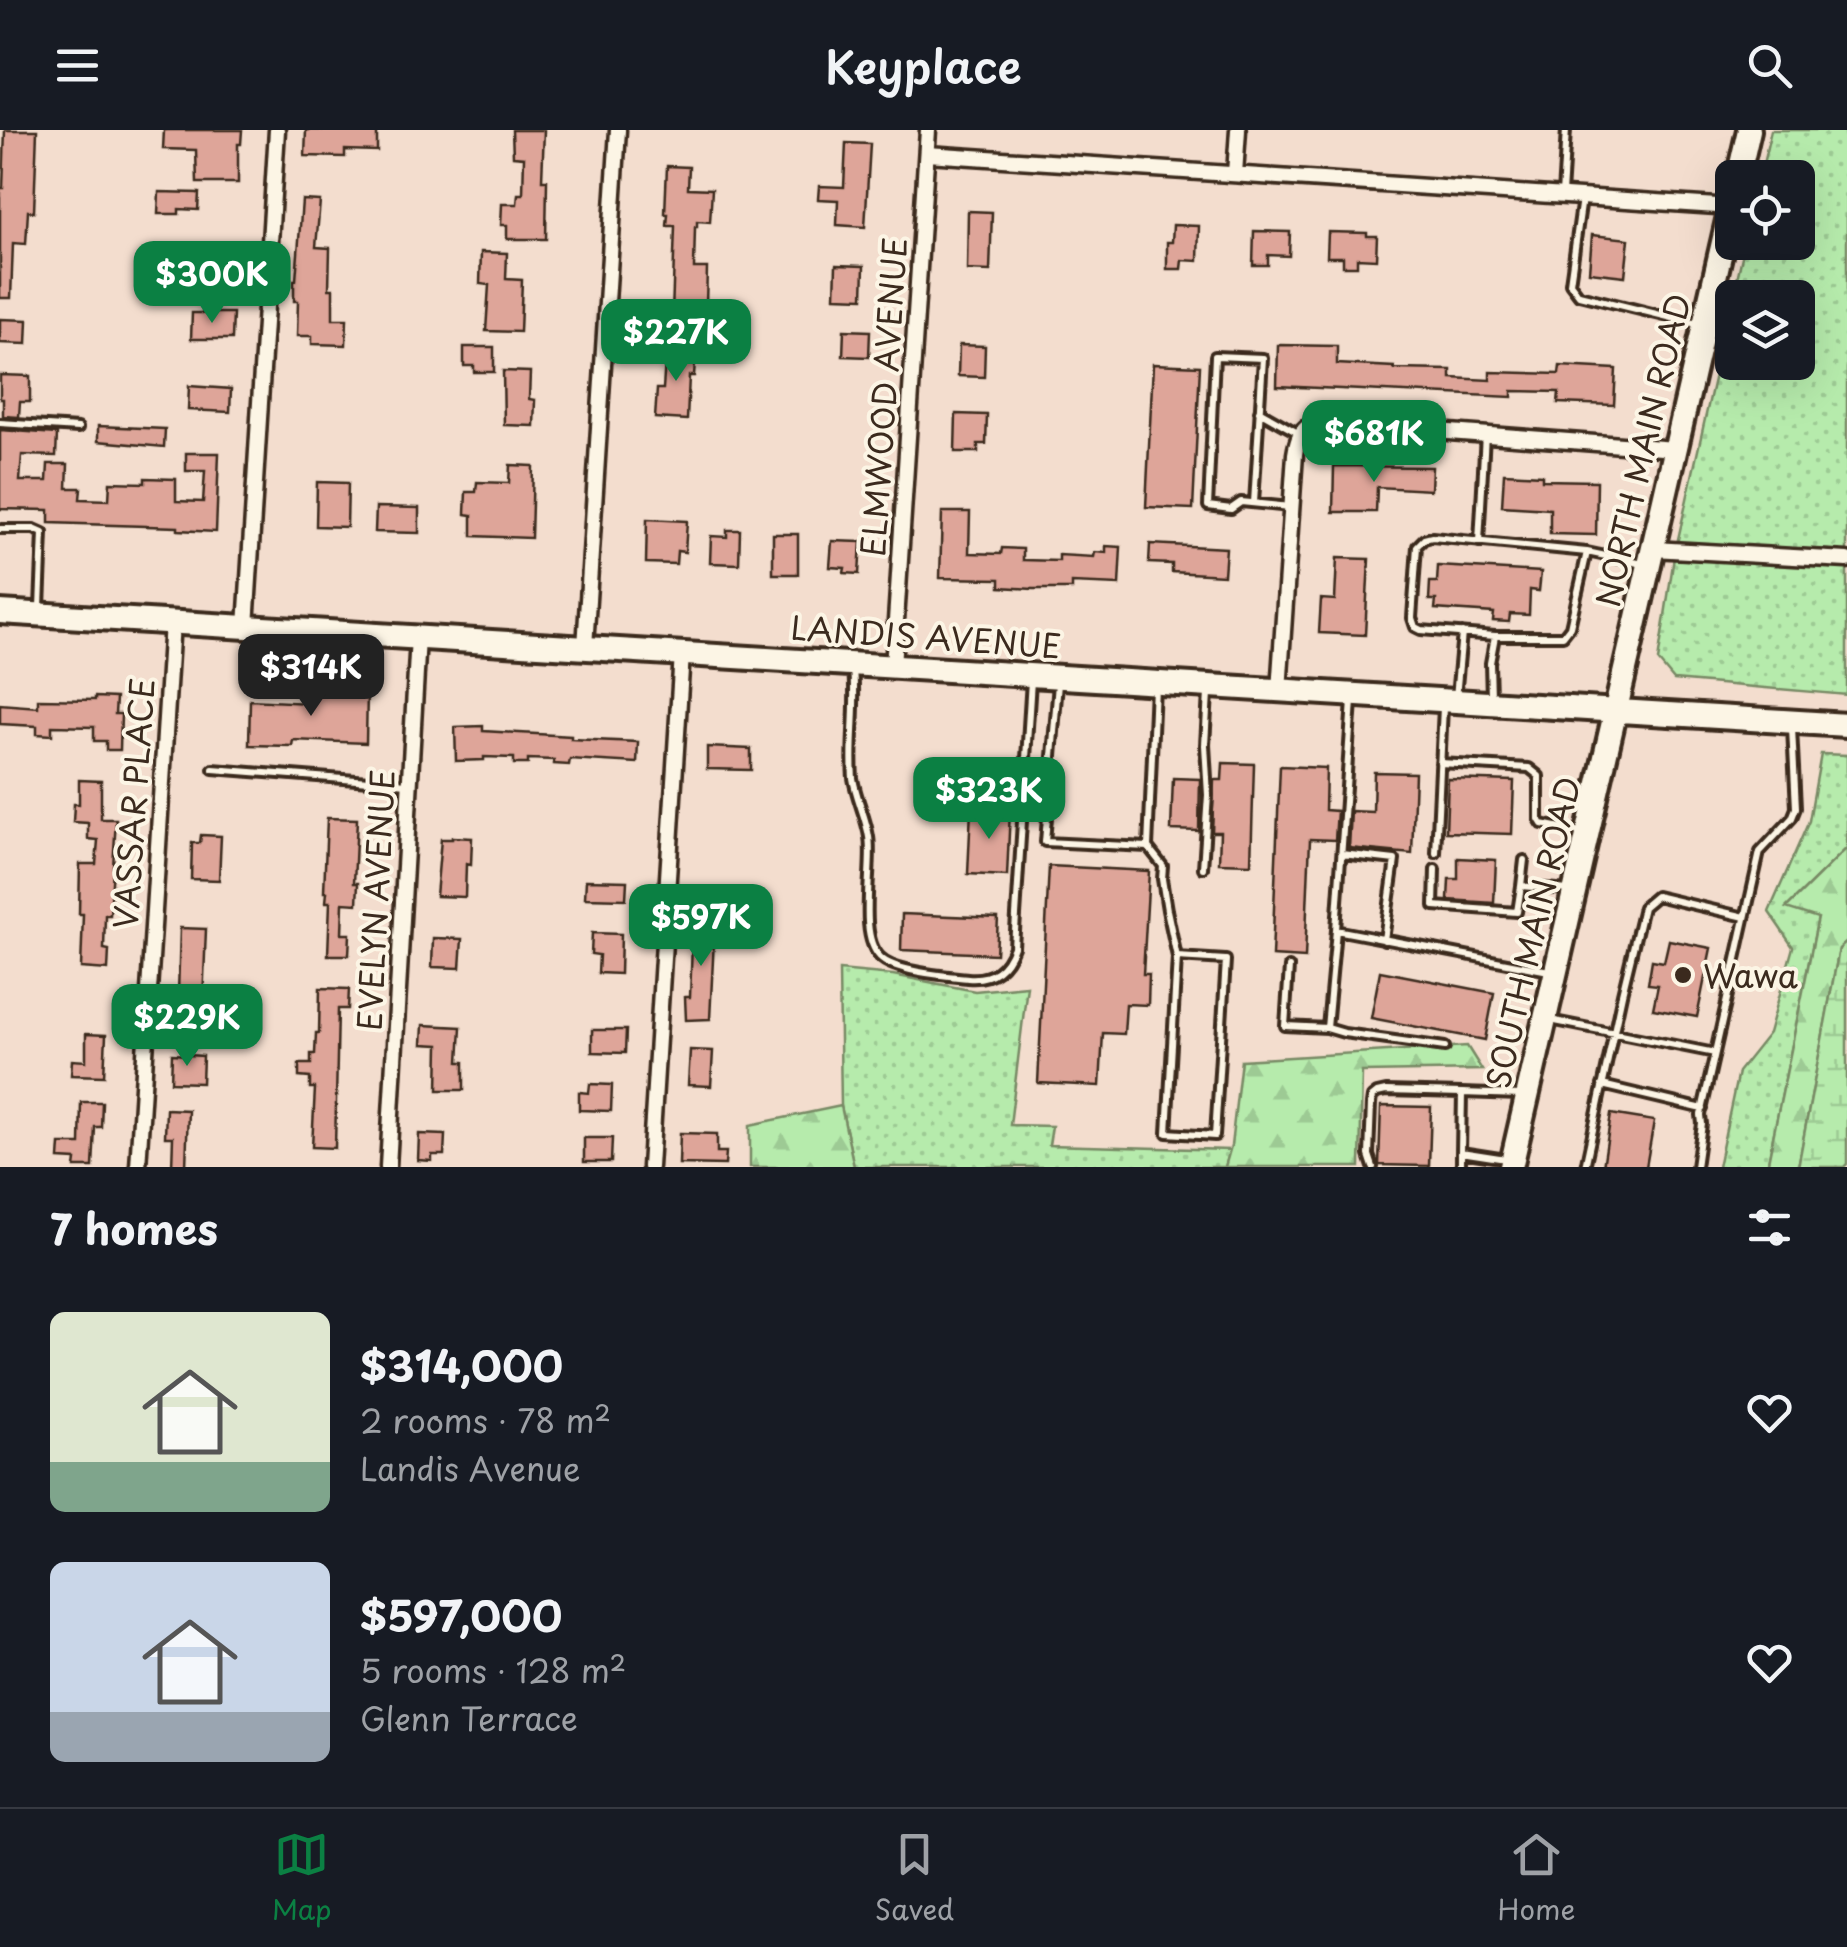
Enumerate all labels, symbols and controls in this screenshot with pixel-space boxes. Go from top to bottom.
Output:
text: Keyplace [825,31,1022,99]
icon: menu [50,38,105,93]
icon: search [1742,38,1797,93]
map controls [1715,160,1815,380]
button: locate [1715,160,1815,260]
street label: ELMWOOD AVENUE [848,236,918,558]
pin: $300K [142,241,282,326]
text: $300K [156,249,268,297]
button: layers [1715,280,1815,380]
street label: NORTH MAIN ROAD [1583,289,1701,611]
pin: $227K [606,299,746,384]
text: $227K [623,307,729,355]
pin: $681K [1304,400,1444,485]
text: $681K [1324,408,1424,456]
street label: LANDIS AVENUE [789,603,1063,669]
pin: $314K [241,634,381,719]
text: $314K [260,642,362,690]
street label: VASSAR PLACE [100,676,166,930]
pin: $323K [919,757,1059,842]
text: $323K [935,765,1043,813]
street label: EVELYN AVENUE [344,768,406,1032]
street label: SOUTH MAIN ROAD [1473,772,1591,1092]
pin: $597K [631,884,771,969]
text: $597K [651,892,751,940]
place label: Wawa [1703,951,1798,999]
marker: Wawa [1672,964,1694,986]
pin: $229K [117,984,257,1069]
text: $229K [134,992,240,1040]
text: 7 homes [50,1196,218,1259]
icon: filters [1742,1200,1797,1255]
text: $314,000 [360,1333,563,1396]
icon: home [130,1352,250,1472]
icon: heart [1742,1385,1797,1440]
text: 2 rooms · 78 m² [360,1396,611,1444]
text: Landis Avenue [360,1444,580,1492]
text: $597,000 [360,1583,562,1646]
icon: home [130,1602,250,1722]
icon: heart [1742,1635,1797,1690]
text: 5 rooms · 128 m² [360,1646,626,1694]
text: Glenn Terrace [360,1694,578,1742]
tab: Map [272,1827,331,1930]
tab: Saved [875,1827,954,1930]
tab: Home [1497,1827,1575,1930]

